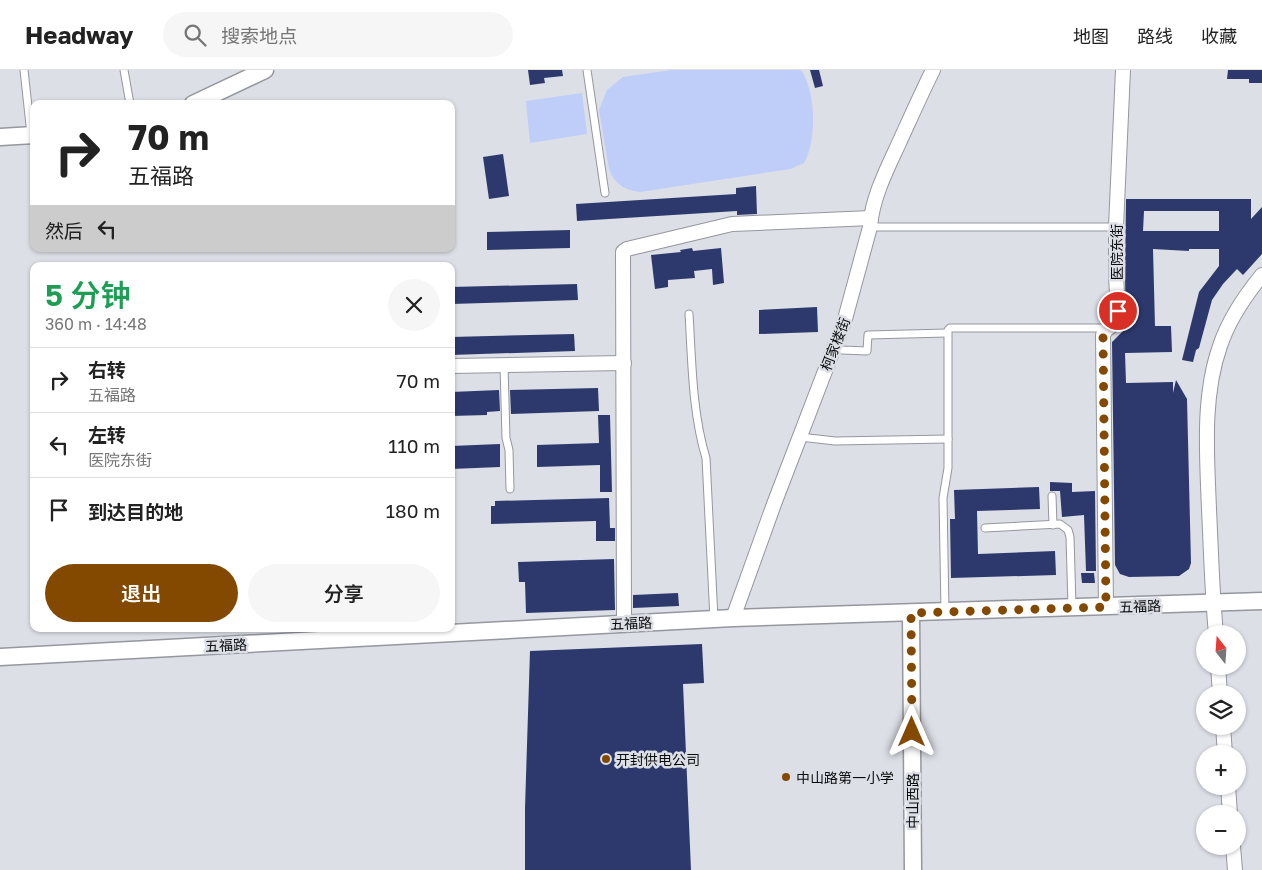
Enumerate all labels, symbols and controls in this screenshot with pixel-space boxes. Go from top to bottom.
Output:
search box [163,12,513,57]
text: Headway [25,20,133,49]
icon: search [181,21,209,49]
text: 搜索地点 [221,24,297,47]
text: 地图 [1073,25,1109,47]
text: 路线 [1137,25,1173,47]
text: 收藏 [1201,25,1237,47]
text: 70 m [128,116,209,158]
icon: right [45,120,110,185]
text: 五福路 [128,162,194,189]
icon: left [93,215,121,243]
text: 然后 [45,219,83,242]
street label: 医院东街 [1108,224,1125,280]
text: 5 分钟 [45,277,130,313]
button: close [388,279,440,331]
pin [1097,290,1139,332]
icon: arrive [1104,297,1132,325]
text: 360 m · 14:48 [45,314,147,334]
street label: 柯家楼街 [817,315,853,373]
text: 右转 [88,358,126,381]
icon: right [45,366,73,394]
text: 70 m [397,369,440,392]
text: 五福路 [88,385,136,405]
text: 左转 [88,423,126,446]
icon: left [45,431,73,459]
text: 110 m [388,434,440,457]
text: 医院东街 [88,450,152,470]
icon: arrive [45,496,73,524]
text: 180 m [386,499,440,522]
text: 到达目的地 [88,500,183,523]
button: 退出 [45,564,238,622]
button: 分享 [248,564,440,622]
street label: 五福路 [1119,597,1161,615]
street label: 五福路 [610,613,652,633]
north arrow [1196,625,1246,675]
map controls [1196,625,1246,855]
street label: 五福路 [205,635,247,655]
button: layers [1196,685,1246,735]
position arrow [885,705,937,757]
button: + [1196,745,1246,795]
place label: 开封供电公司 [616,751,700,768]
marker: 开封供电公司 [600,753,612,765]
place label: 中山路第一小学 [796,769,894,786]
marker: 中山路第一小学 [780,771,792,783]
street label: 中山西路 [904,773,921,829]
button: − [1196,805,1246,855]

